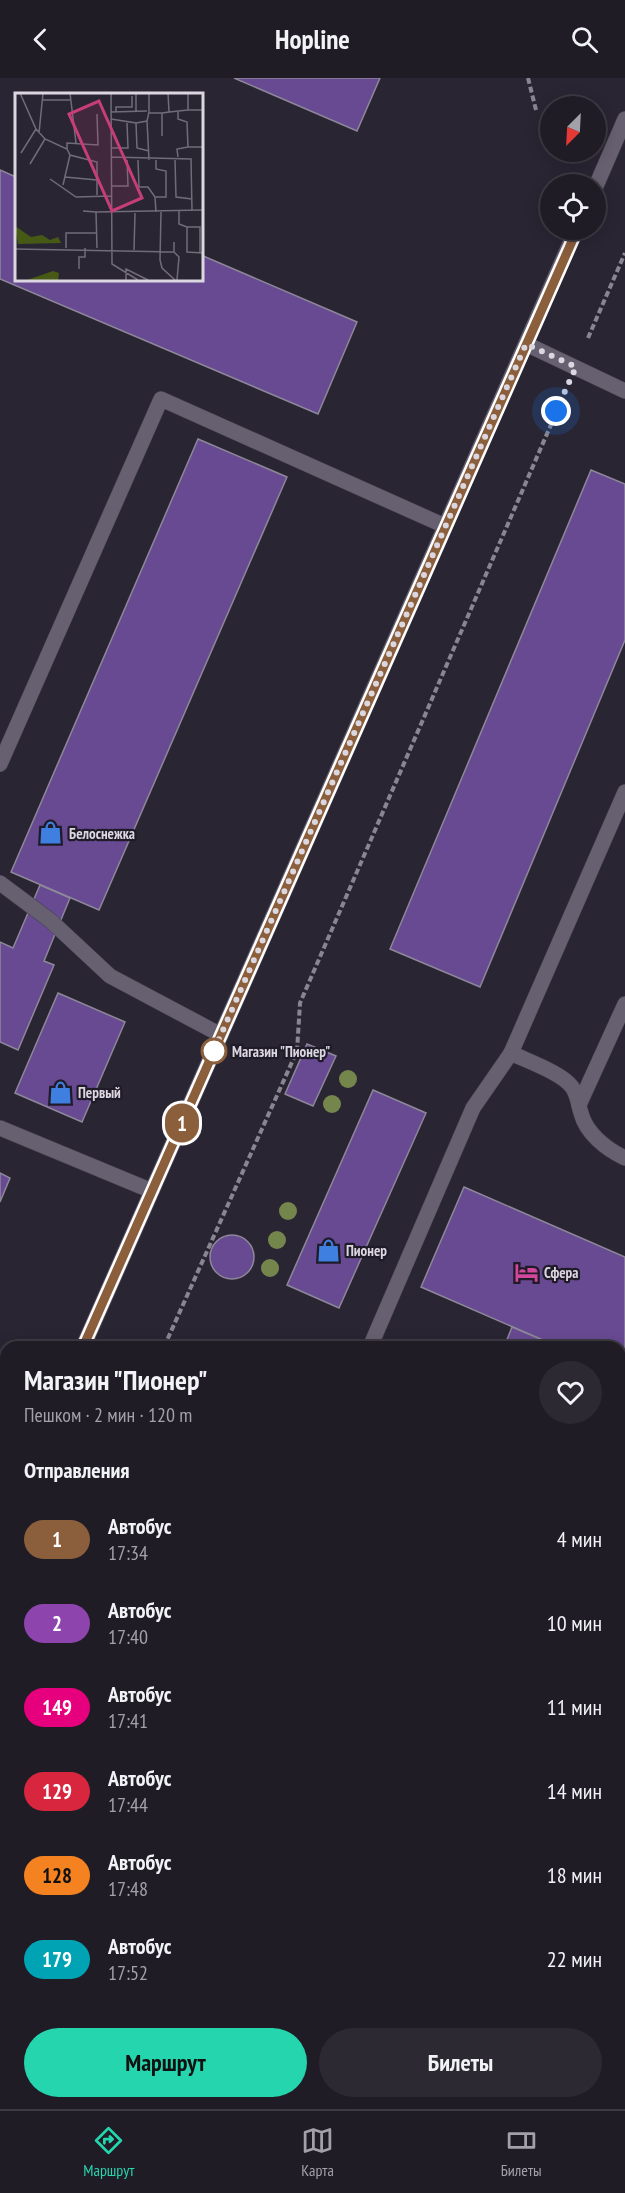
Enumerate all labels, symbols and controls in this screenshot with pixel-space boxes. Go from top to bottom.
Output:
text: Hopline [275,22,350,56]
icon: back [24,23,57,56]
icon: search [568,23,601,56]
inset map [15,93,202,280]
north arrow [540,96,606,162]
map controls [540,96,606,240]
button: locate [540,174,606,240]
your location [541,396,571,426]
shop icon: Белоснежка [38,820,64,846]
place label: Белоснежка [69,824,135,843]
marker: Магазин "Пионер" [201,1038,227,1064]
place label: Магазин "Пионер" [232,1042,330,1061]
shop icon: Первый [47,1079,73,1105]
place label: Первый [78,1083,121,1102]
line badge: 1 [162,1104,201,1142]
text: 1 [177,1110,187,1137]
shop icon: Пионер [315,1237,341,1263]
place label: Пионер [346,1241,387,1260]
hotel icon: Сфера [513,1259,539,1285]
place label: Сфера [544,1263,579,1282]
text: Магазин "Пионер" [24,1361,208,1398]
button: heart [539,1361,602,1424]
text: Пешком · 2 мин · 120 m [24,1402,192,1428]
text: Отправления [24,1456,130,1484]
text: Автобус [108,1512,171,1540]
text: 4 мин [557,1525,602,1553]
text: 1 [52,1526,62,1553]
text: 17:34 [108,1540,148,1566]
text: Автобус [108,1596,171,1624]
text: 10 мин [547,1609,602,1637]
text: 2 [52,1610,62,1637]
text: 17:40 [108,1624,148,1650]
text: Автобус [108,1680,171,1708]
text: 11 мин [547,1693,602,1721]
text: 149 [42,1694,72,1721]
text: 17:41 [108,1708,148,1734]
text: Автобус [108,1764,171,1792]
text: 14 мин [547,1777,602,1805]
text: 129 [42,1778,72,1805]
text: 17:44 [108,1792,148,1818]
text: Автобус [108,1848,171,1876]
text: 18 мин [547,1861,602,1889]
text: 128 [42,1862,72,1889]
text: 17:48 [108,1876,148,1902]
text: Автобус [108,1932,171,1960]
text: 22 мин [547,1945,602,1973]
text: 179 [42,1946,72,1973]
text: 17:52 [108,1960,148,1986]
button: Маршрут [24,2028,307,2097]
button: Билеты [319,2028,602,2097]
tab: Маршрут [83,2124,134,2180]
tab: Карта [301,2124,334,2180]
tab: Билеты [501,2124,542,2180]

